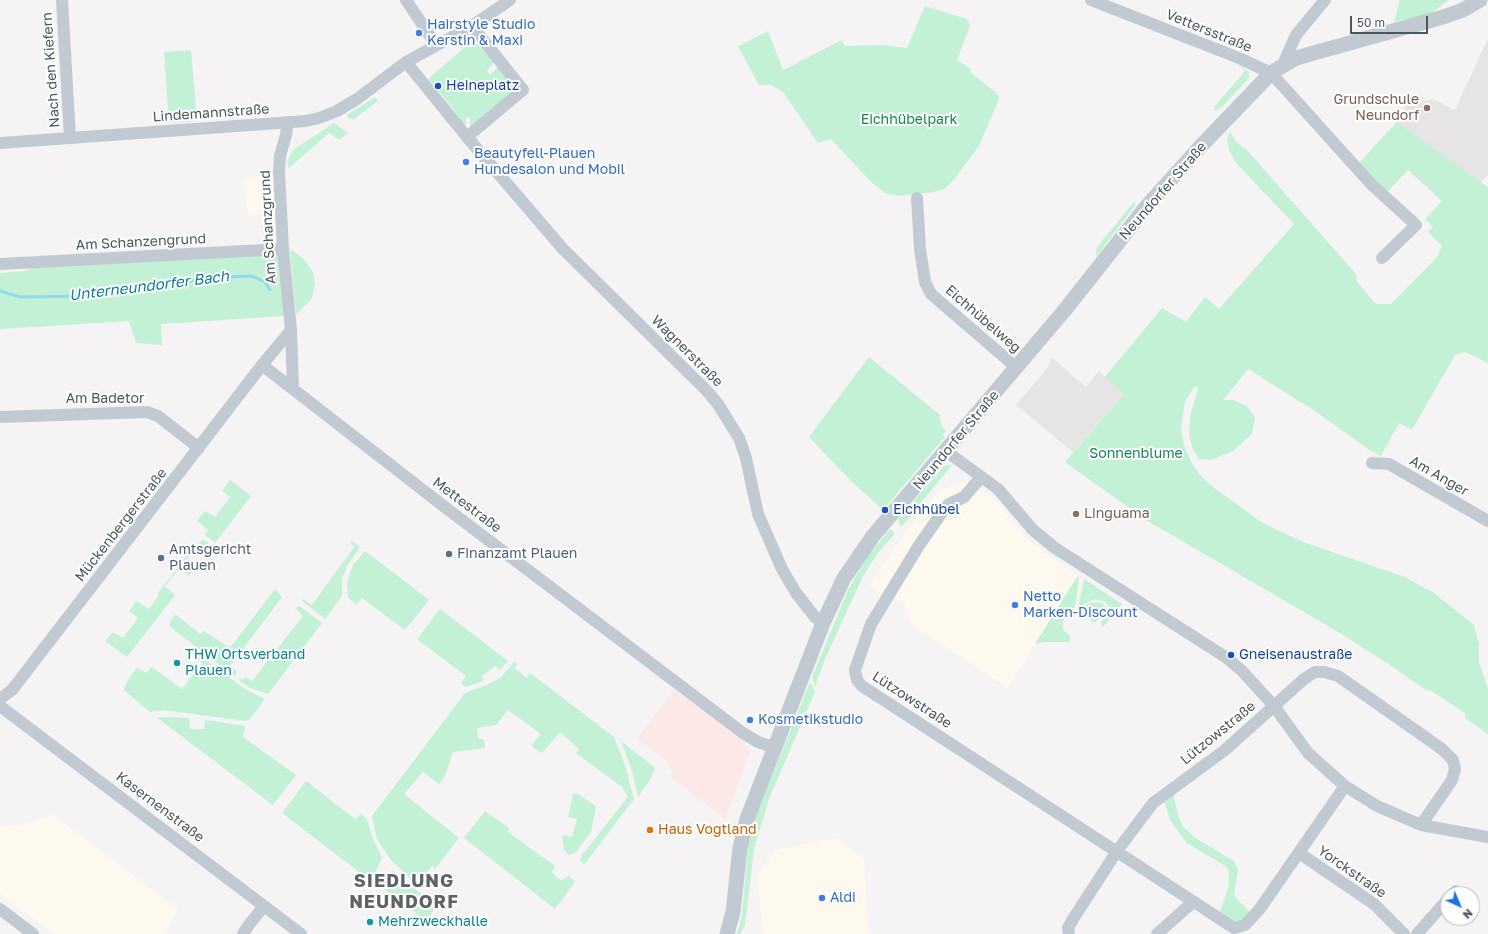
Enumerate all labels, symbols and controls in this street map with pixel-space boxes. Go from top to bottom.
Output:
street label: Vettersstraße [1164,6,1254,56]
scale bar [1352,8,1430,34]
street label: Nach den Kiefern [39,12,63,128]
text: 50 m [1357,15,1385,30]
place label: Hairstyle Studio Kerstin & Maxi [427,17,535,50]
marker: Hairstyle Studio Kerstin & Maxi [414,28,424,38]
place label: Heineplatz [446,78,519,94]
marker: Heineplatz [433,81,443,91]
place label: Grundschule Neundorf [1333,92,1419,124]
street label: Lindemannstraße [152,101,270,125]
marker: Grundschule Neundorf [1422,103,1432,113]
park label: Eichhübelpark [861,112,957,128]
street label: Neundorfer Straße [1116,139,1210,243]
place label: Beautyfell-Plauen Hundesalon und Mobil [474,146,625,178]
marker: Beautyfell-Plauen Hundesalon und Mobil [461,157,471,167]
street label: Am Schanzgrund [257,170,279,284]
street label: Am Schanzengrund [75,230,207,254]
water label: Unterneundorfer Bach [68,267,230,305]
street label: Eichhübelweg [942,282,1024,356]
street label: Wagnerstraße [648,312,726,390]
street label: Neundorfer Straße [910,387,1002,493]
street label: Am Badetor [66,391,144,407]
park label: Sonnenblume [1089,446,1183,462]
street label: Am Anger [1406,452,1472,500]
street label: Mückenbergerstraße [72,465,170,585]
street label: Mettestraße [429,474,505,536]
place label: Eichhübel [893,502,960,518]
marker: Eichhübel [880,505,890,515]
place label: Linguama [1084,506,1150,522]
marker: Linguama [1071,509,1081,519]
place label: Amtsgericht Plauen [169,542,251,574]
place label: Finanzamt Plauen [457,546,577,562]
marker: Finanzamt Plauen [444,549,454,559]
marker: Amtsgericht Plauen [156,553,166,563]
place label: Netto Marken-Discount [1023,589,1138,622]
marker: Netto Marken-Discount [1010,600,1020,610]
place label: THW Ortsverband Plauen [185,647,305,680]
place label: Gneisenaustraße [1239,647,1352,663]
marker: Gneisenaustraße [1226,650,1236,660]
marker: THW Ortsverband Plauen [172,658,182,668]
street label: Lützowstraße [869,668,955,732]
street label: Lützowstraße [1177,698,1259,768]
place label: Kosmetikstudio [758,712,863,728]
marker: Kosmetikstudio [745,715,755,725]
street label: Kasernenstraße [113,768,207,846]
place label: Haus Vogtland [658,822,757,838]
marker: Haus Vogtland [645,825,655,835]
street label: Yorckstraße [1315,842,1389,902]
district label: SIEDLUNG NEUNDORF [349,870,459,912]
north arrow [1440,886,1480,926]
place label: Aldi [830,890,856,906]
marker: Aldi [817,893,827,903]
text: N [1460,907,1476,922]
place label: Mehrzweckhalle [378,914,488,930]
marker: Mehrzweckhalle [365,917,375,927]

